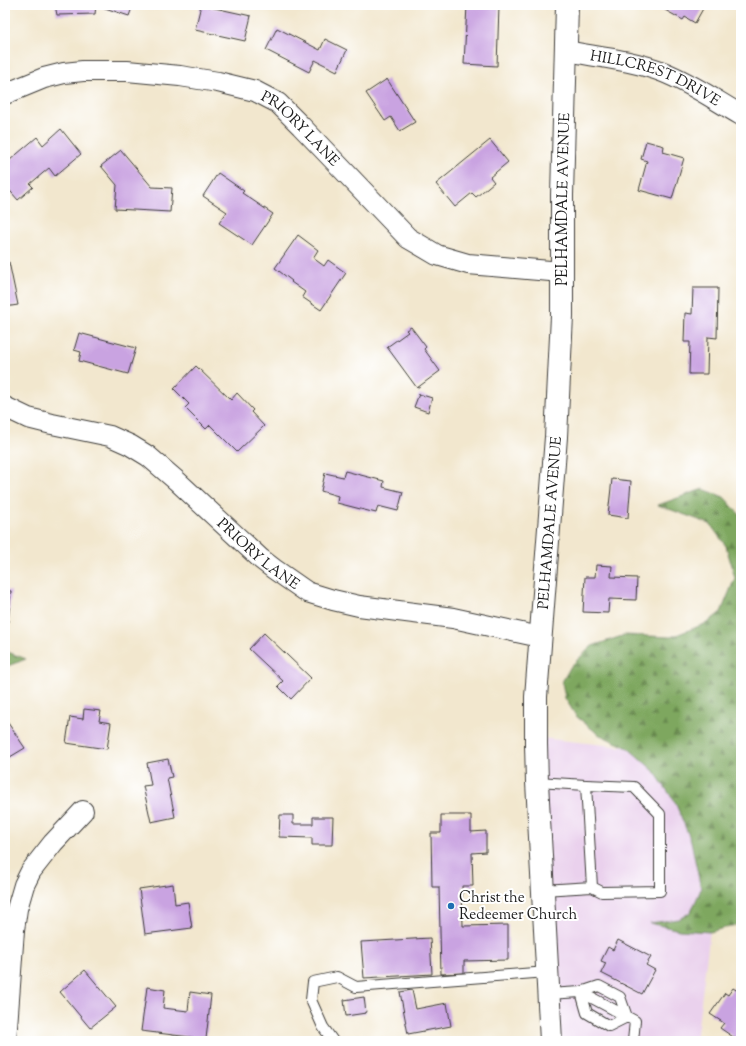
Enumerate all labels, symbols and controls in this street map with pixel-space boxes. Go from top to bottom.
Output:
street label: HILLCREST DRIVE [588,46,724,112]
street label: PRIORY LANE [257,87,343,172]
street label: PELHAMDALE AVENUE [553,112,576,286]
street label: PELHAMDALE AVENUE [534,436,568,610]
street label: PRIORY LANE [212,514,303,596]
place label: Christ the Redeemer Church [459,888,577,926]
marker: Christ the Redeemer Church [446,901,456,911]

